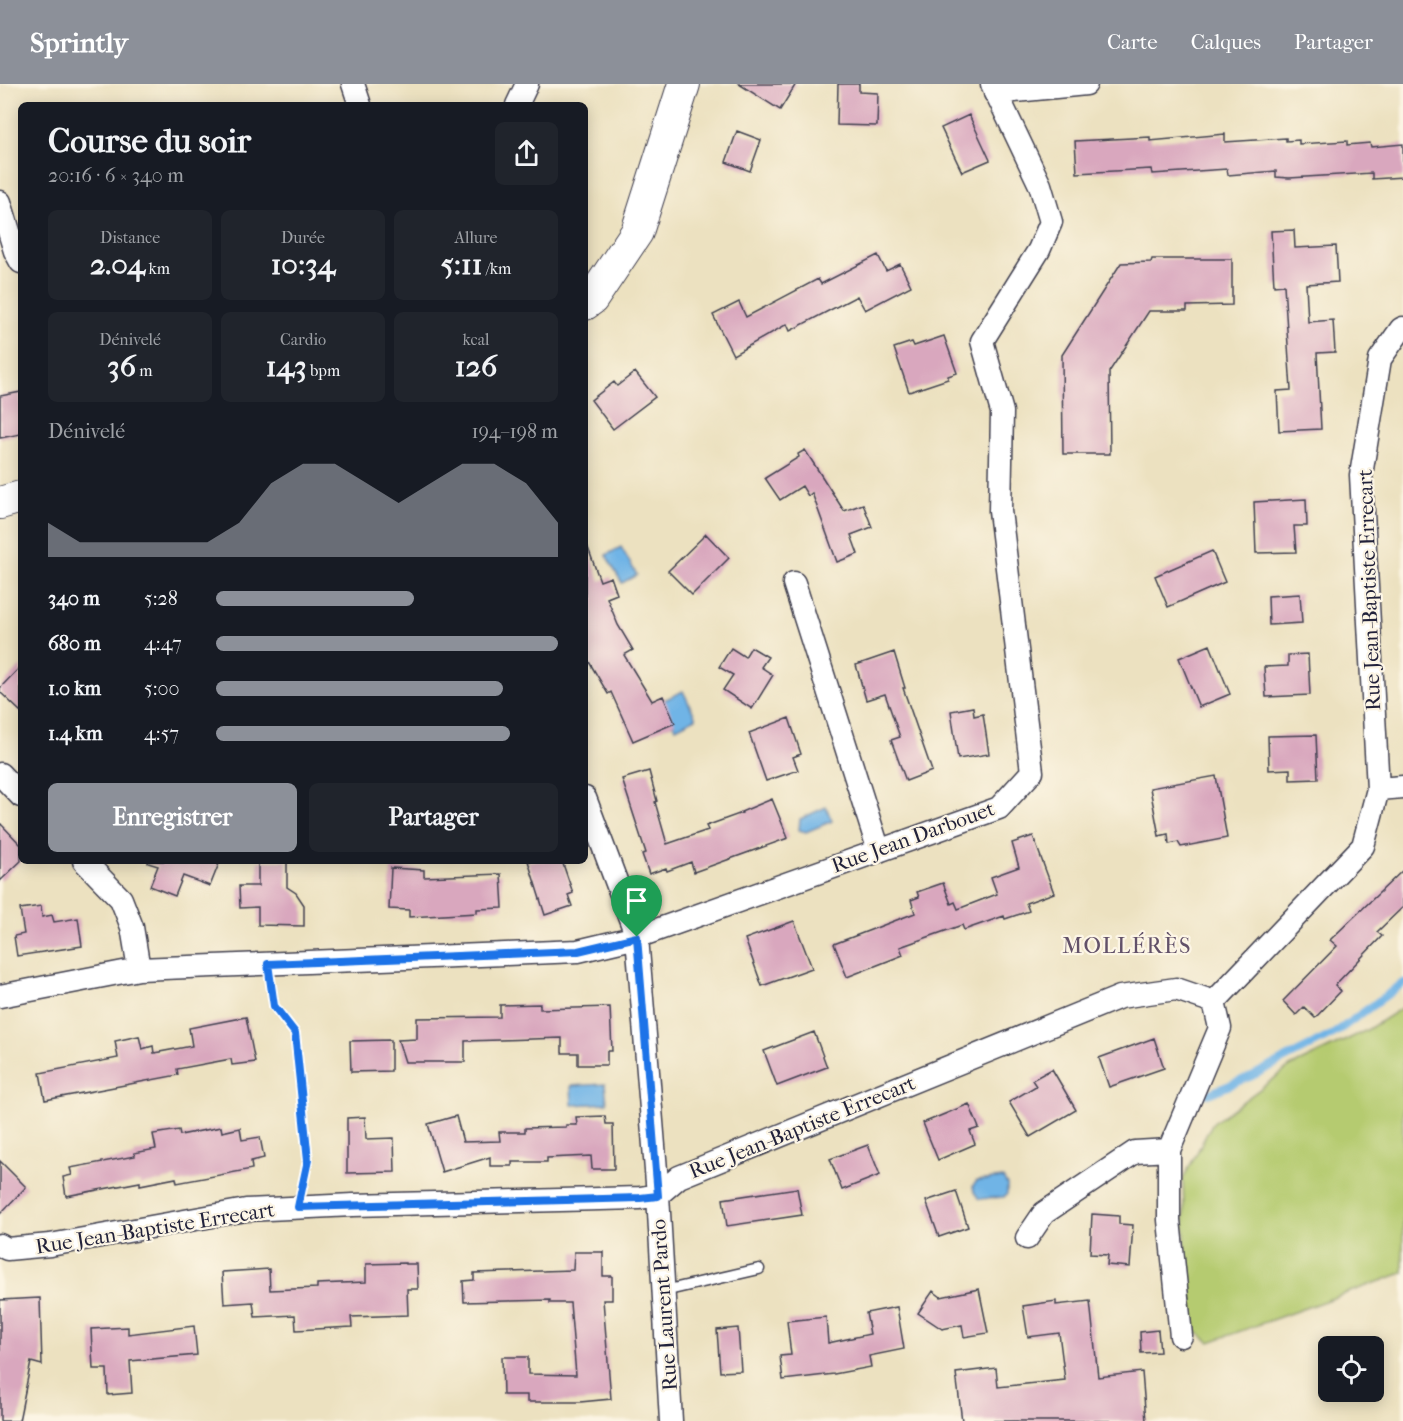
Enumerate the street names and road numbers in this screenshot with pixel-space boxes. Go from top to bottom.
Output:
street label: Rue Jean-Baptiste Errecart [1353,468,1385,711]
street label: Rue Jean Darbouet [828,796,998,878]
street label: Rue Jean-Baptiste Errecart [685,1070,919,1183]
street label: Rue Jean-Baptiste Errecart [34,1197,277,1259]
street label: Rue Laurent Pardo [646,1218,682,1392]

